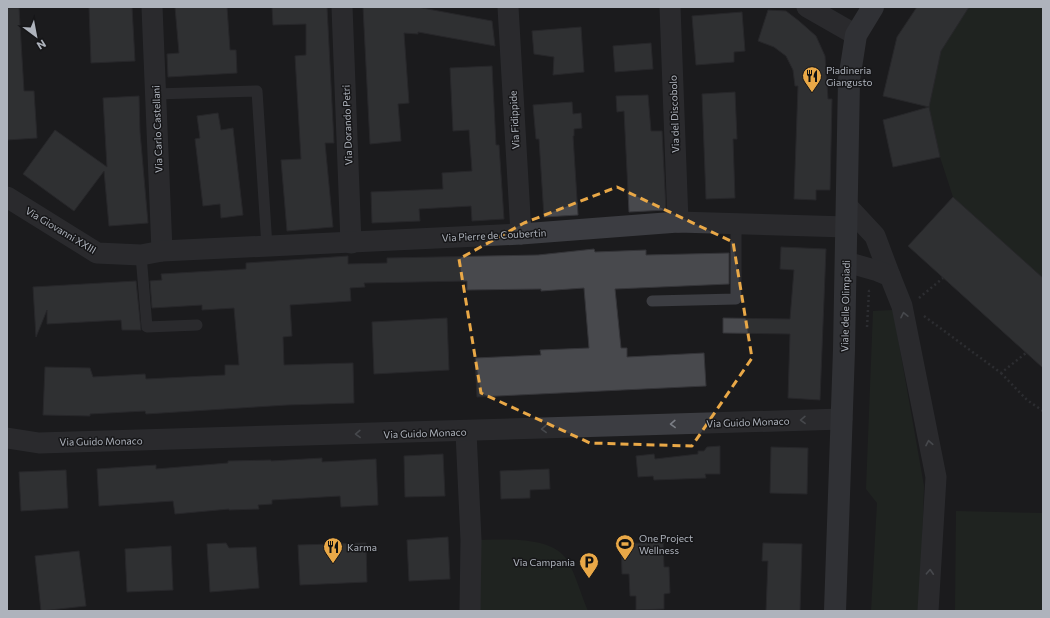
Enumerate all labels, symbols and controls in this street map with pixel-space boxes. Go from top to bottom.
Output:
north arrow [16,16,56,56]
text: N [35,37,49,53]
place label: Piadineria Giangusto [826,64,872,88]
restaurant icon: Piadineria Giangusto [801,65,823,93]
street label: Via del Discobolo [667,75,681,153]
street label: Via Carlo Castellani [149,85,165,173]
street label: Via Dorando Petri [340,85,354,165]
street label: Via Fidippide [506,90,522,150]
street label: Via Giovanni XXIII [23,204,99,256]
street label: Via Pierre de Coubertin [441,226,547,244]
street label: Viale delle Olimpiadi [838,260,852,352]
one-way arrow [900,312,908,319]
street label: Via Guido Monaco [706,415,790,429]
one-way arrow [800,416,806,424]
one-way arrow [670,420,676,429]
one-way arrow [541,425,547,433]
street label: Via Guido Monaco [383,426,467,440]
one-way arrow [355,430,361,439]
street label: Via Guido Monaco [59,434,143,448]
one-way arrow [926,440,934,446]
place label: One Project Wellness [639,532,693,556]
sports icon: One Project Wellness [614,533,636,561]
restaurant icon: Karma [322,536,344,564]
place label: Karma [347,541,377,553]
parking icon: Via Campania [578,551,600,579]
place label: Via Campania [513,556,575,568]
one-way arrow [926,569,935,575]

